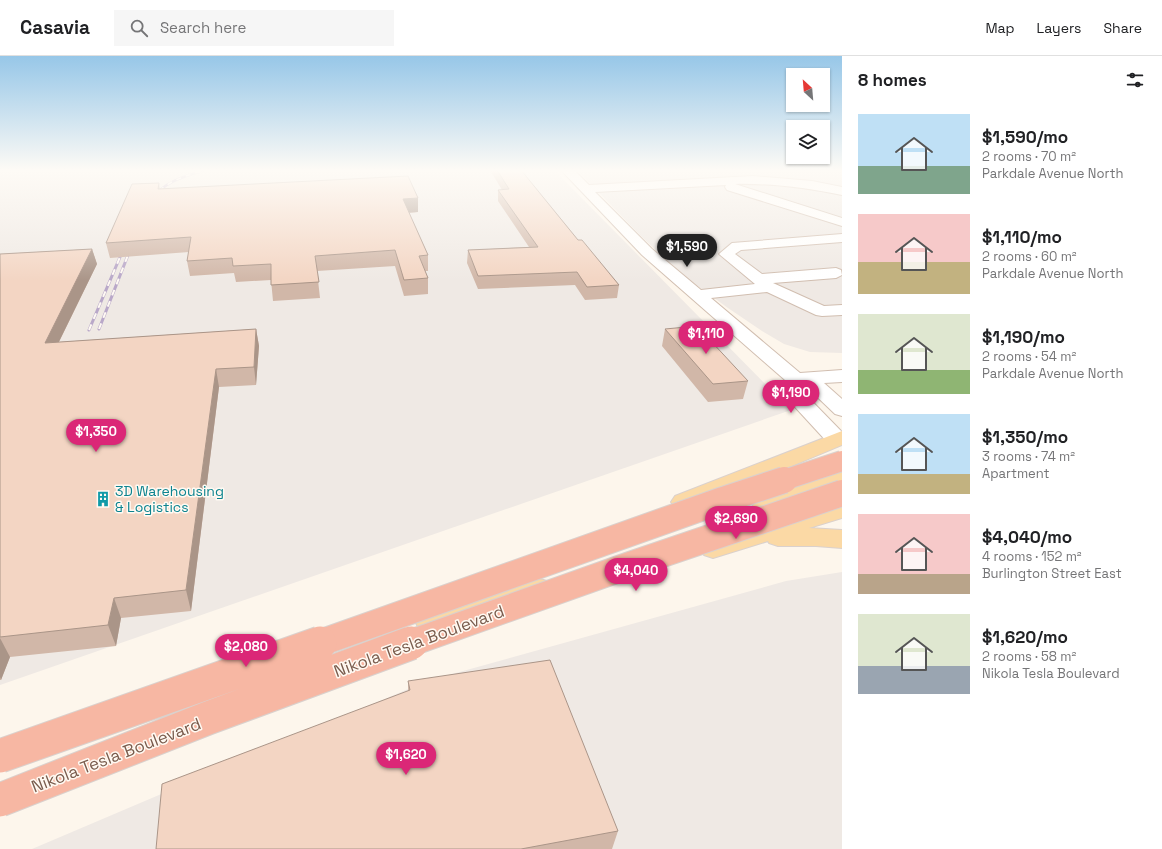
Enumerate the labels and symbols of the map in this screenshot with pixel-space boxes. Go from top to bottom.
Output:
north arrow [786,68,830,112]
pin: $1,590 [654,234,720,268]
pin: $1,110 [673,321,739,355]
pin: $1,190 [758,380,824,414]
pin: $1,350 [63,419,129,453]
place label: 3D Warehousing & Logistics [115,482,224,516]
building icon: 3D Warehousing & Logistics [94,490,112,508]
pin: $2,690 [703,506,769,540]
pin: $4,040 [603,558,669,592]
street label: Nikola Tesla Boulevard [331,600,507,682]
pin: $2,080 [213,634,279,668]
street label: Nikola Tesla Boulevard [28,712,204,798]
pin: $1,620 [373,742,439,776]

